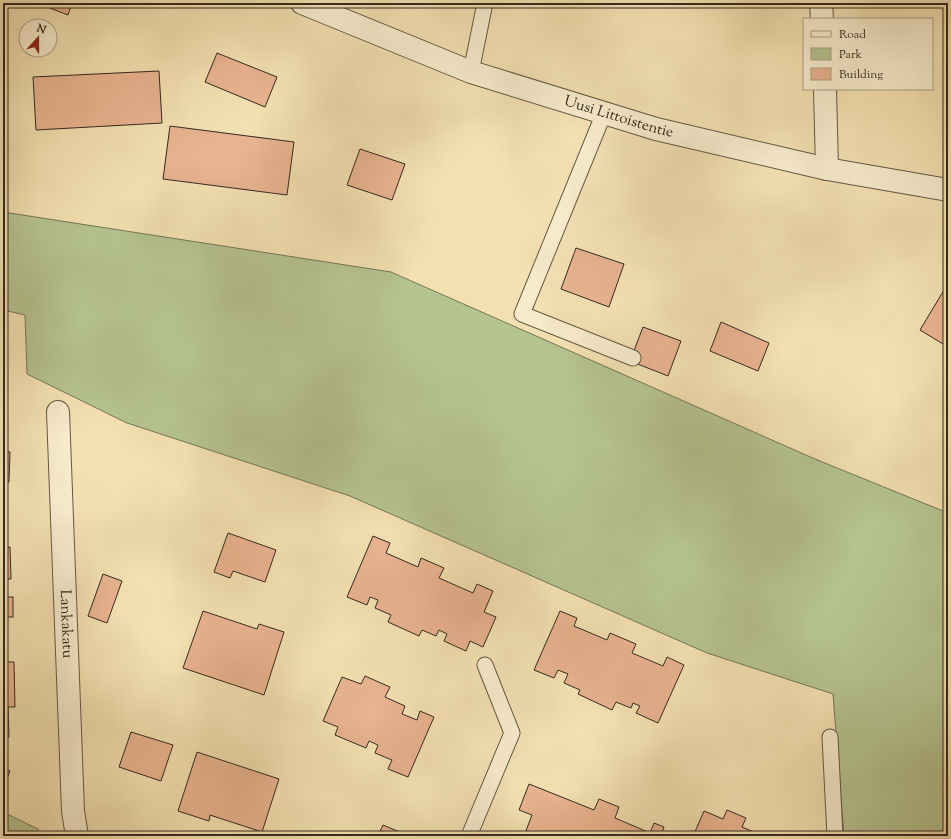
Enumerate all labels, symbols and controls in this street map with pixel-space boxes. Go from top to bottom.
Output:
north arrow [18,18,58,58]
legend [803,18,933,90]
text: N [33,20,48,39]
text: Road [839,26,866,44]
text: Park [839,46,862,64]
text: Building [839,66,883,84]
street label: Uusi Littoistentie [561,91,675,143]
street label: Lankakatu [54,589,78,659]

